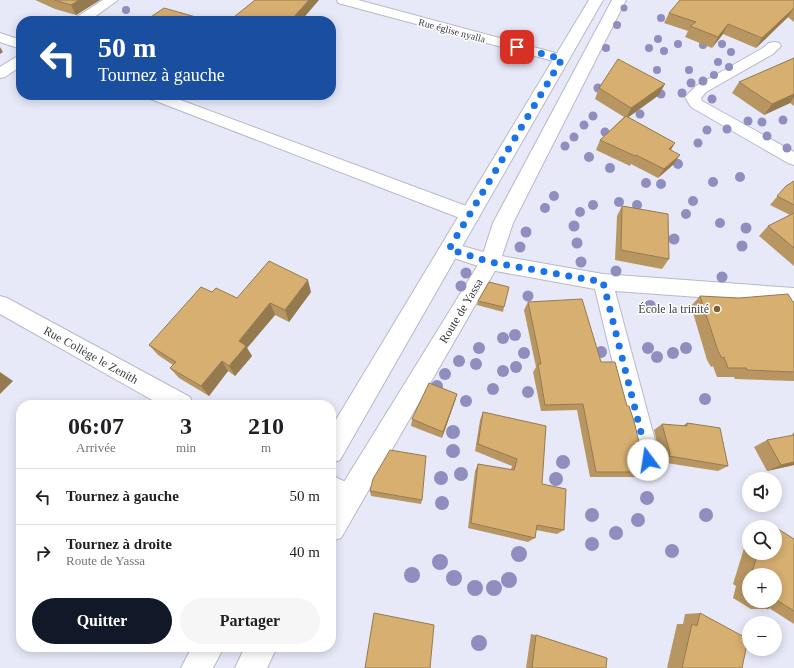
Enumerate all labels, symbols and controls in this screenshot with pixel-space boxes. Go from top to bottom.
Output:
street label: Rue église nyalla [417,16,487,45]
pin [500,30,534,64]
icon: left [32,32,84,84]
text: 50 m [98,32,156,63]
icon: arrive [506,36,528,58]
text: Tournez à gauche [98,65,225,85]
street label: Route de Yassa [436,276,486,346]
place label: École la trinité [638,302,709,316]
marker: École la trinité [712,304,722,314]
street label: Rue Collège le Zenith [41,323,141,387]
text: 06:07 [68,413,124,439]
text: 3 [180,413,192,439]
text: 210 [248,413,284,439]
position arrow [627,439,669,481]
text: Arrivée [76,440,116,455]
text: min [176,440,196,455]
text: m [261,440,271,455]
map controls [742,472,782,656]
button: sound [742,472,782,512]
icon: left [32,486,54,508]
text: Tournez à gauche [66,488,179,504]
text: 50 m [290,488,320,504]
button: search [742,520,782,560]
text: Tournez à droite [66,536,172,552]
icon: right [32,542,54,564]
text: 40 m [290,544,320,560]
text: Route de Yassa [66,553,145,568]
button: + [742,568,782,608]
button: Quitter [32,598,172,644]
button: Partager [180,598,320,644]
button: − [742,616,782,656]

